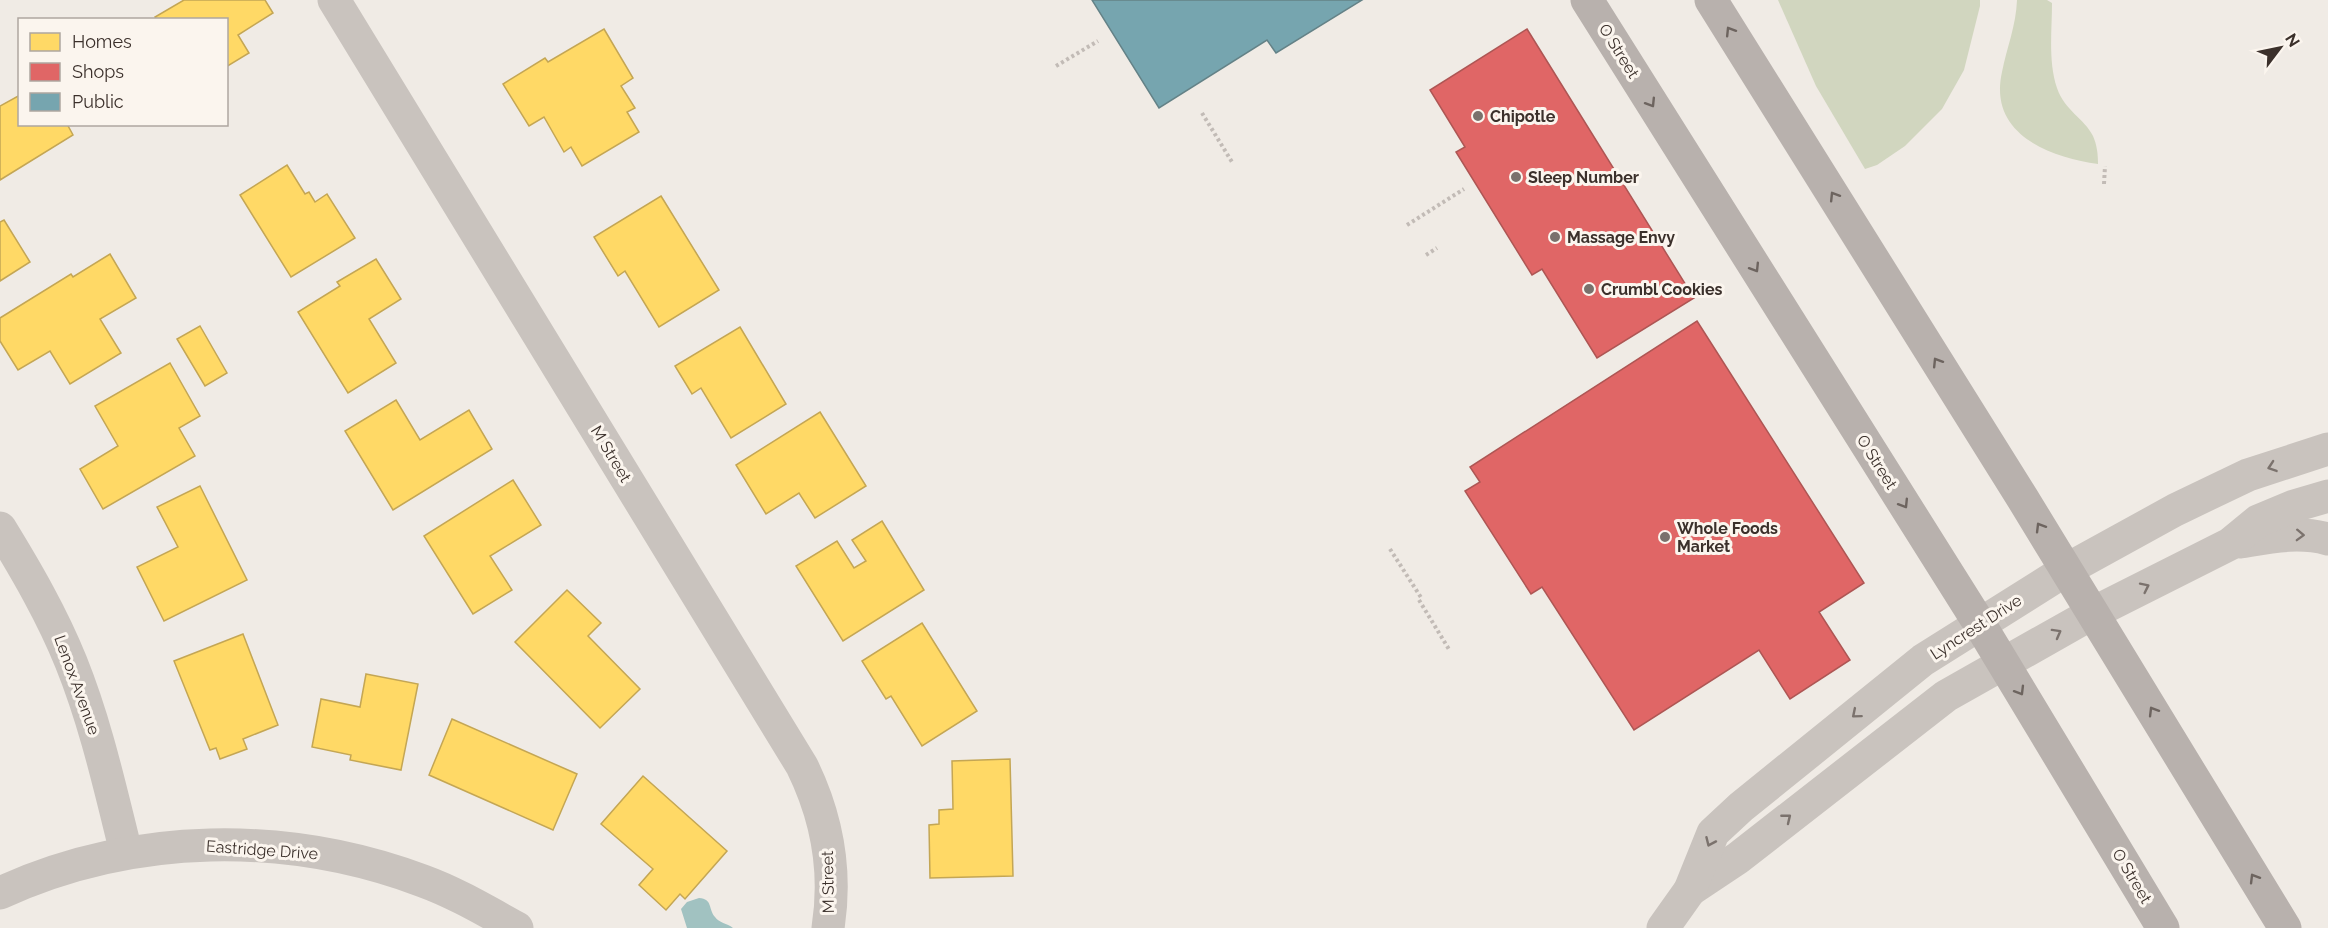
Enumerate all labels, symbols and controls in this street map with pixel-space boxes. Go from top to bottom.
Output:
legend [18,18,228,126]
north arrow [2250,18,2310,78]
street label: O Street [1595,20,1643,82]
one-way arrow [1726,27,1738,37]
text: N [2281,30,2304,51]
text: Homes [72,31,132,52]
text: Shops [72,61,124,82]
text: Public [72,91,124,112]
one-way arrow [1644,97,1656,107]
place label: Chipotle [1490,107,1556,126]
marker: Chipotle [1471,109,1485,123]
place label: Sleep Number [1528,168,1639,187]
marker: Sleep Number [1509,170,1523,184]
one-way arrow [1830,192,1841,203]
place label: Massage Envy [1567,228,1675,247]
marker: Massage Envy [1548,230,1562,244]
one-way arrow [1748,261,1759,272]
place label: Crumbl Cookies [1601,280,1723,299]
marker: Crumbl Cookies [1582,282,1596,296]
one-way arrow [1933,358,1945,368]
street label: M Street [587,422,636,486]
street label: O Street [1853,431,1901,493]
one-way arrow [2267,459,2278,472]
one-way arrow [1896,498,1908,508]
place label: Whole Foods Market [1677,519,1778,556]
one-way arrow [2036,523,2047,534]
one-way arrow [2295,528,2304,541]
marker: Whole Foods Market [1658,530,1672,544]
one-way arrow [2139,583,2150,595]
street label: Lyncrest Drive [1927,590,2025,664]
one-way arrow [2051,629,2061,640]
street label: Lenox Avenue [50,633,104,737]
one-way arrow [2013,685,2025,695]
one-way arrow [1852,707,1863,718]
one-way arrow [2149,707,2161,717]
one-way arrow [1780,814,1791,825]
one-way arrow [1705,835,1717,846]
street label: Eastridge Drive [205,837,319,863]
street label: O Street [2108,845,2156,907]
street label: M Street [818,850,838,913]
one-way arrow [2250,874,2262,884]

